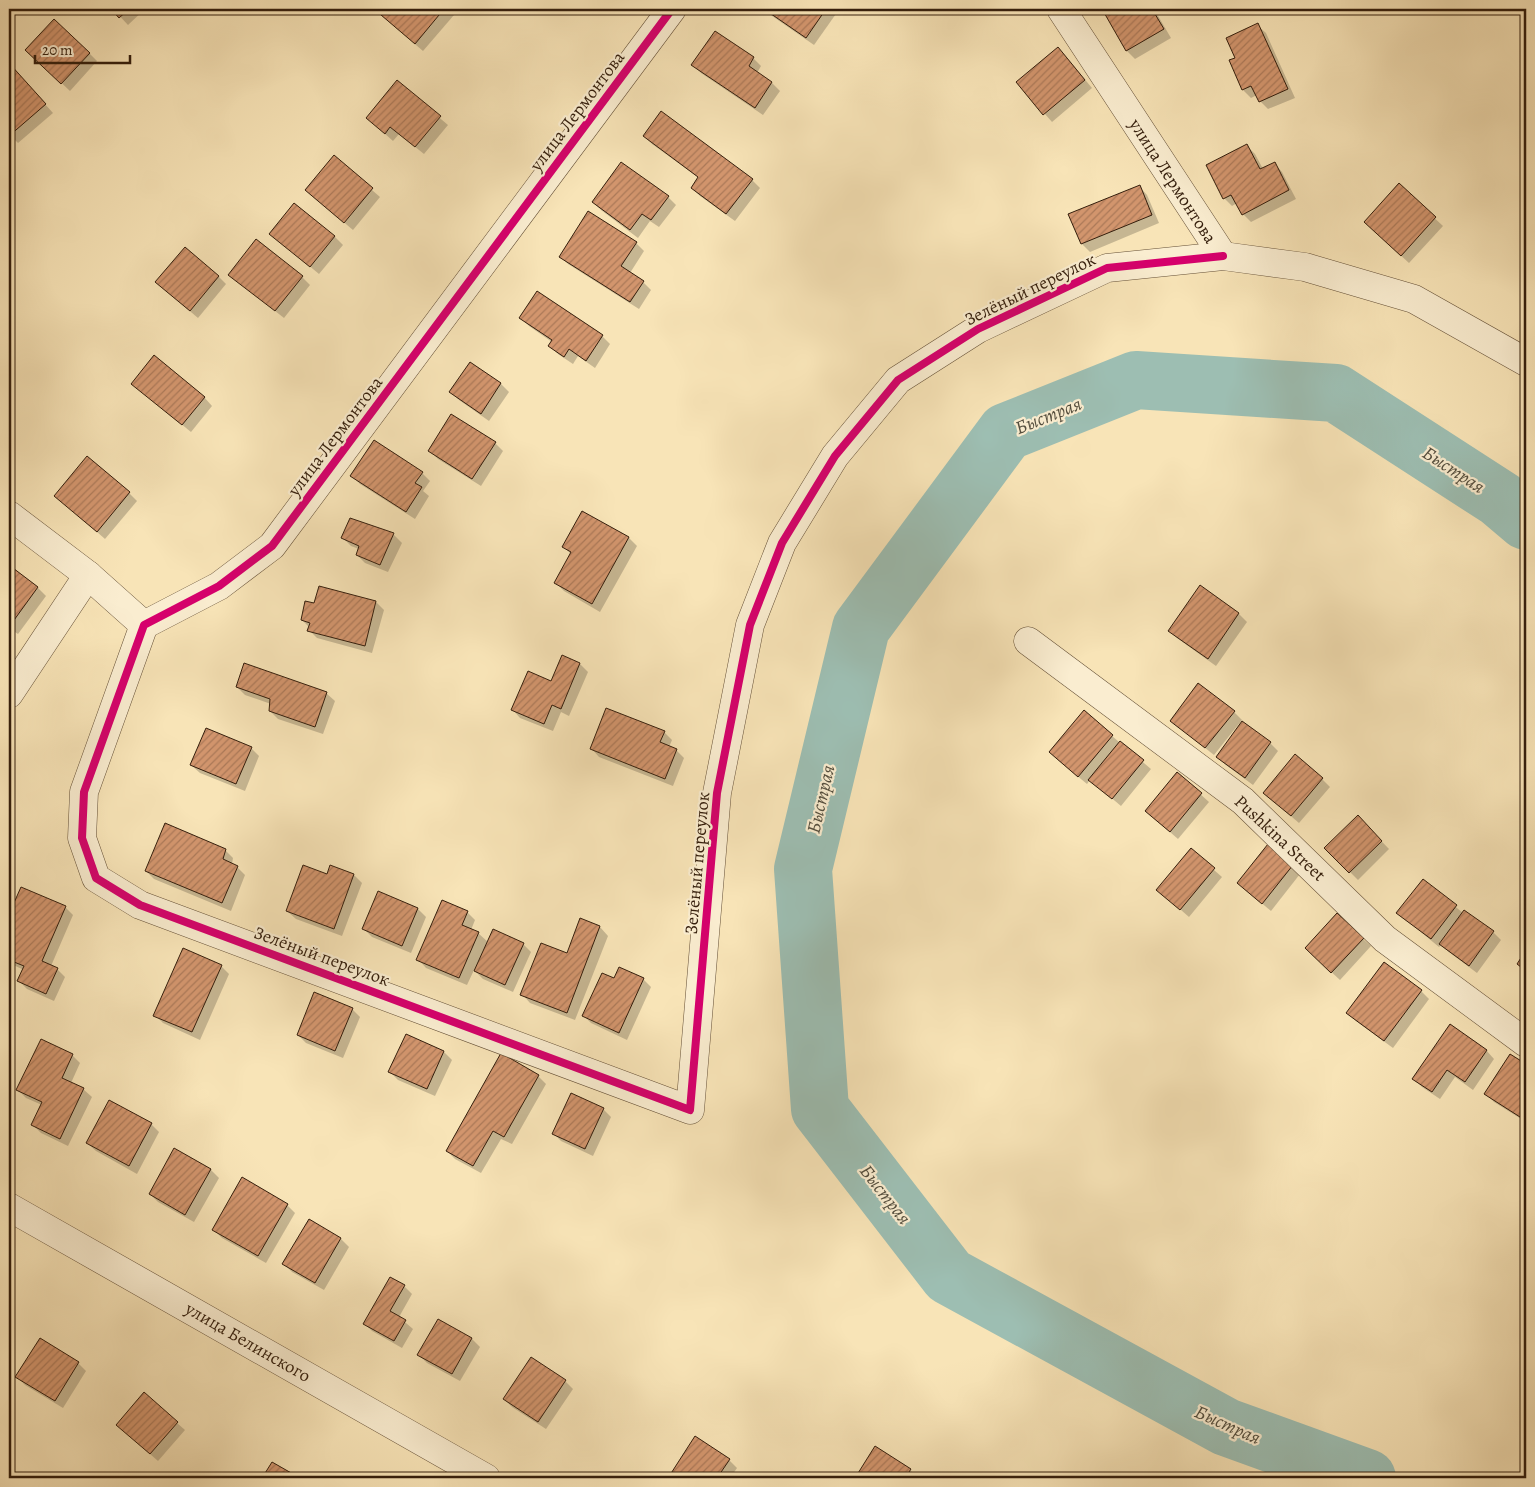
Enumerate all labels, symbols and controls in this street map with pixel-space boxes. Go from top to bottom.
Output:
scale bar [35,32,130,64]
text: 20 m [42,40,73,60]
street label: улица Лермонтова [523,46,630,177]
street label: улица Лермонтова [1123,113,1223,249]
street label: Зелёный переулок [961,247,1099,331]
street label: улица Лермонтова [281,371,388,502]
water label: Быстрая [1011,391,1086,441]
water label: Быстрая [1417,440,1490,500]
water label: Быстрая [800,762,842,836]
street label: Pushkina Street [1229,789,1331,887]
street label: Зелёный переулок [679,791,715,935]
street label: Зелёный переулок [251,920,393,992]
water label: Быстрая [854,1159,917,1230]
street label: улица Белинского [180,1296,315,1388]
water label: Быстрая [1190,1399,1265,1451]

